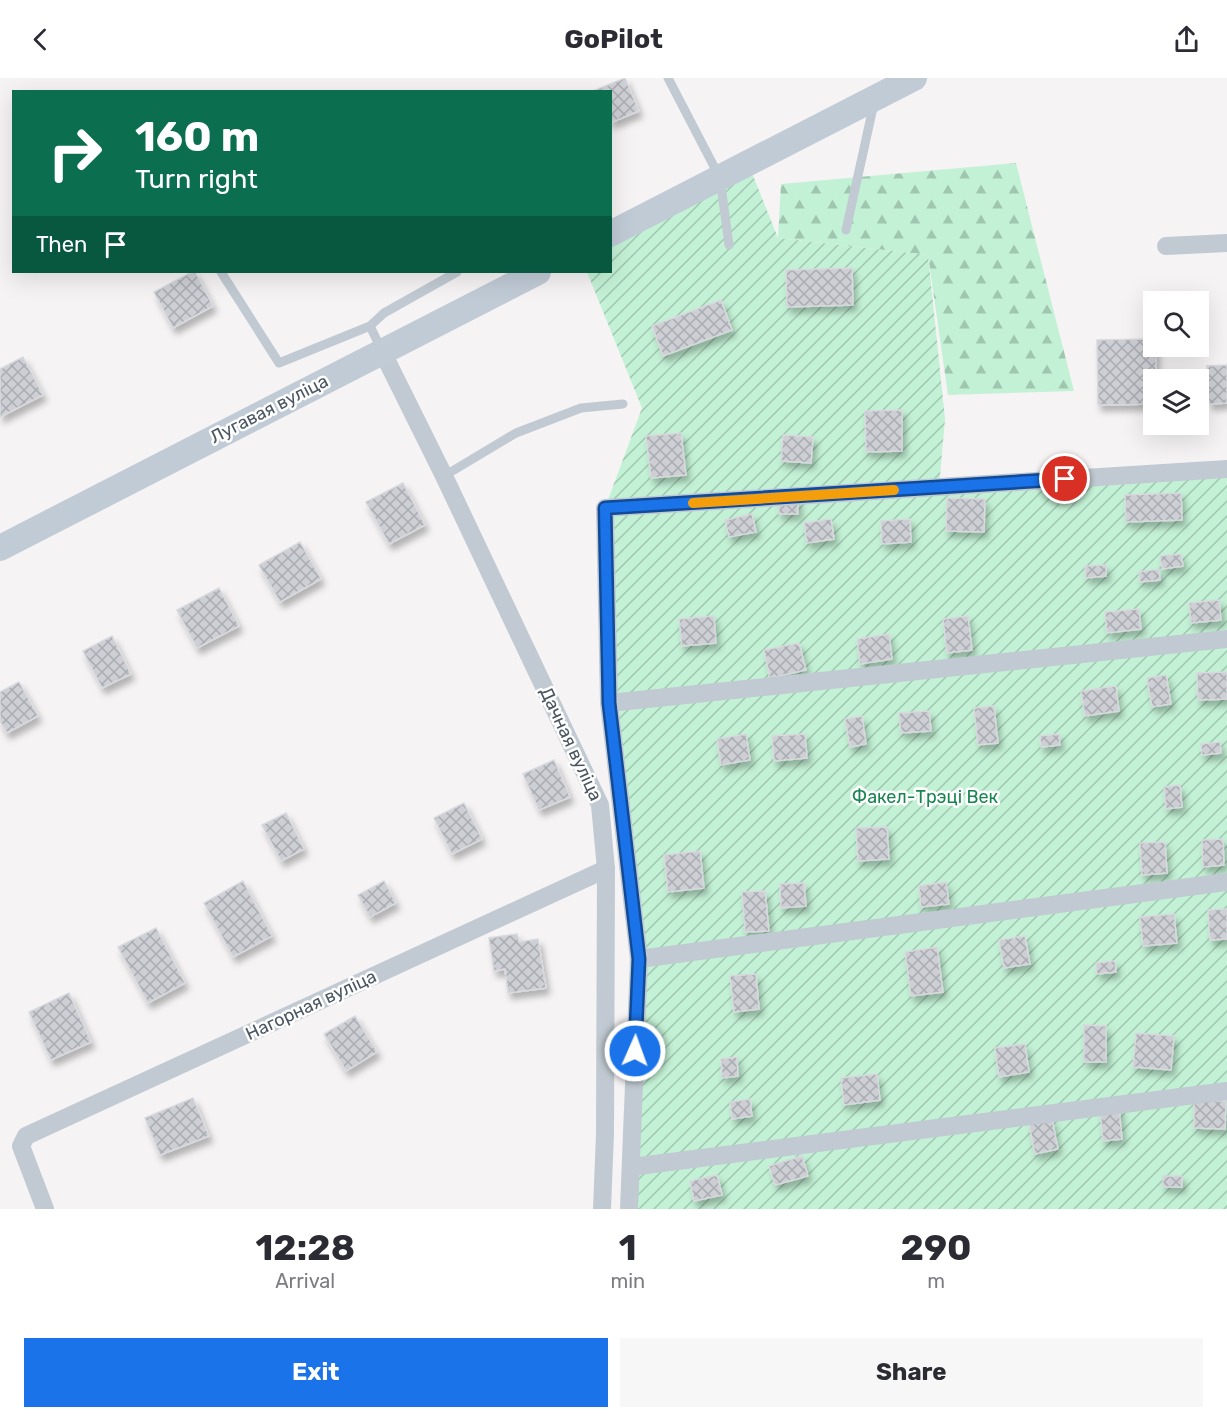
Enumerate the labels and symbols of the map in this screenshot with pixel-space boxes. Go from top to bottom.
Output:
street label: Лугавая вуліца [206,370,332,448]
pin [1039,453,1090,504]
street label: Дачная вуліца [535,684,607,804]
park label: Факел-Трэці Век [852,786,999,808]
street label: Нагорная вуліца [242,965,380,1045]
position arrow [603,1019,667,1083]

